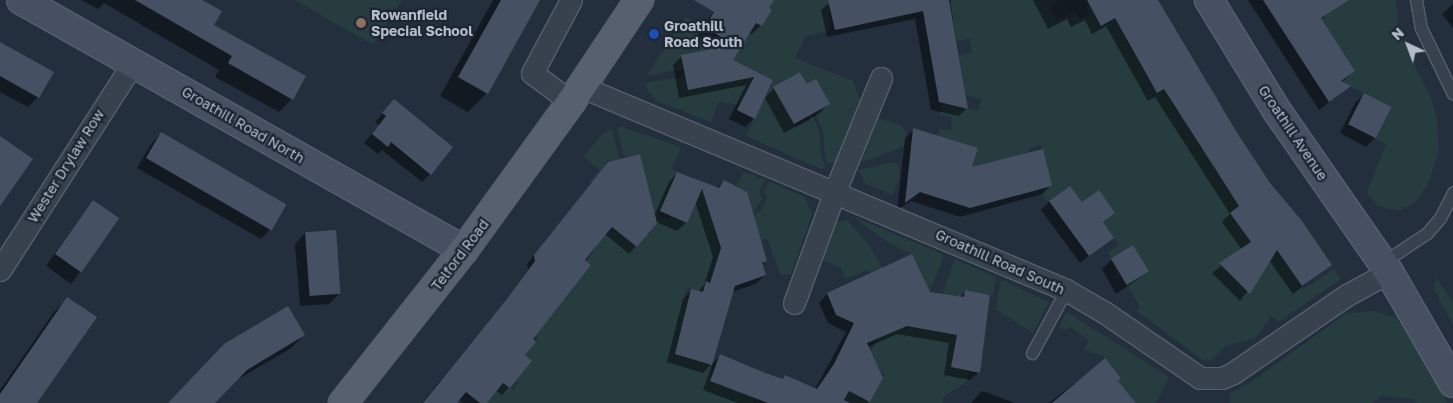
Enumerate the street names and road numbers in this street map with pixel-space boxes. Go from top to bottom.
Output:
street label: Groathill Avenue [1255,82,1331,184]
street label: Groathill Road North [179,83,307,167]
street label: Wester Drylaw Row [24,106,108,226]
street label: Telford Road [428,216,492,294]
street label: Groathill Road South [933,226,1067,298]

